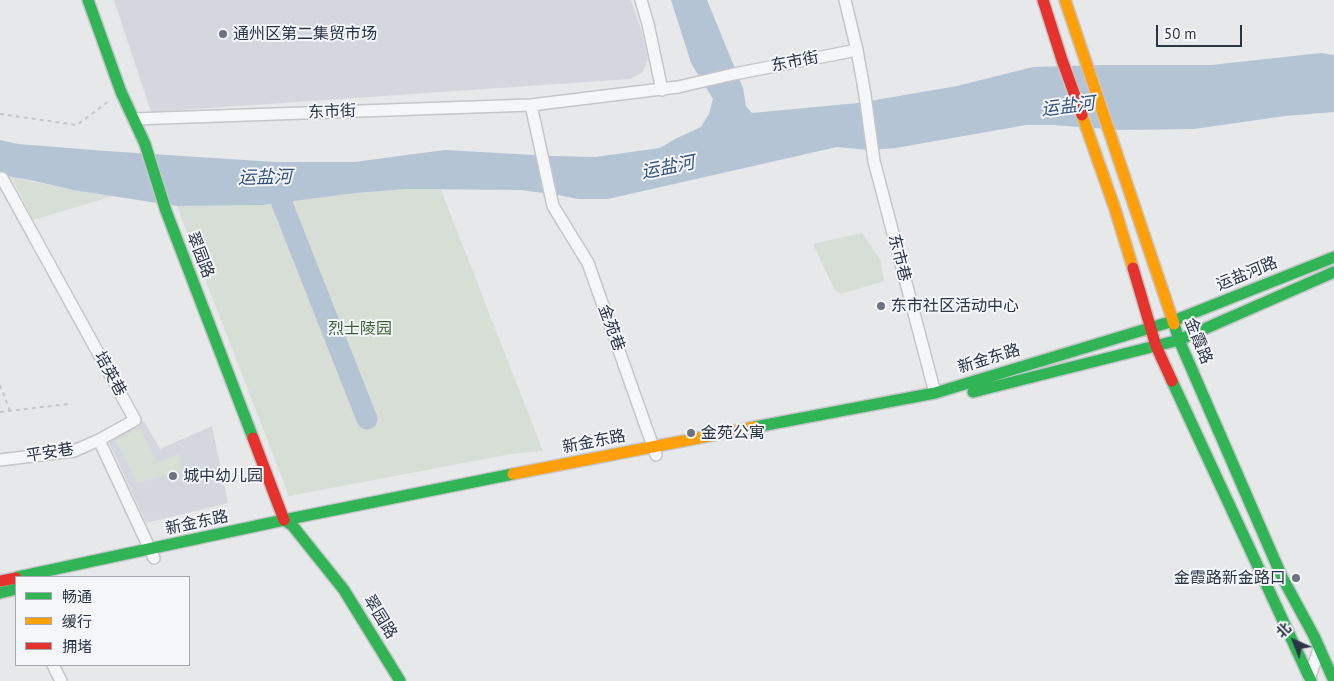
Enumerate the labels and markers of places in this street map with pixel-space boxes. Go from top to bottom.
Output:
place label: 通州区第二集贸市场 [233,24,377,44]
marker: 通州区第二集贸市场 [217,28,229,40]
place label: 东市社区活动中心 [891,296,1019,316]
marker: 东市社区活动中心 [875,300,887,312]
place label: 金苑公寓 [701,423,765,443]
marker: 金苑公寓 [685,427,697,439]
place label: 城中幼儿园 [183,466,263,486]
marker: 城中幼儿园 [167,470,179,482]
place label: 金霞路新金路口 [1174,568,1286,588]
marker: 金霞路新金路口 [1290,572,1302,584]

